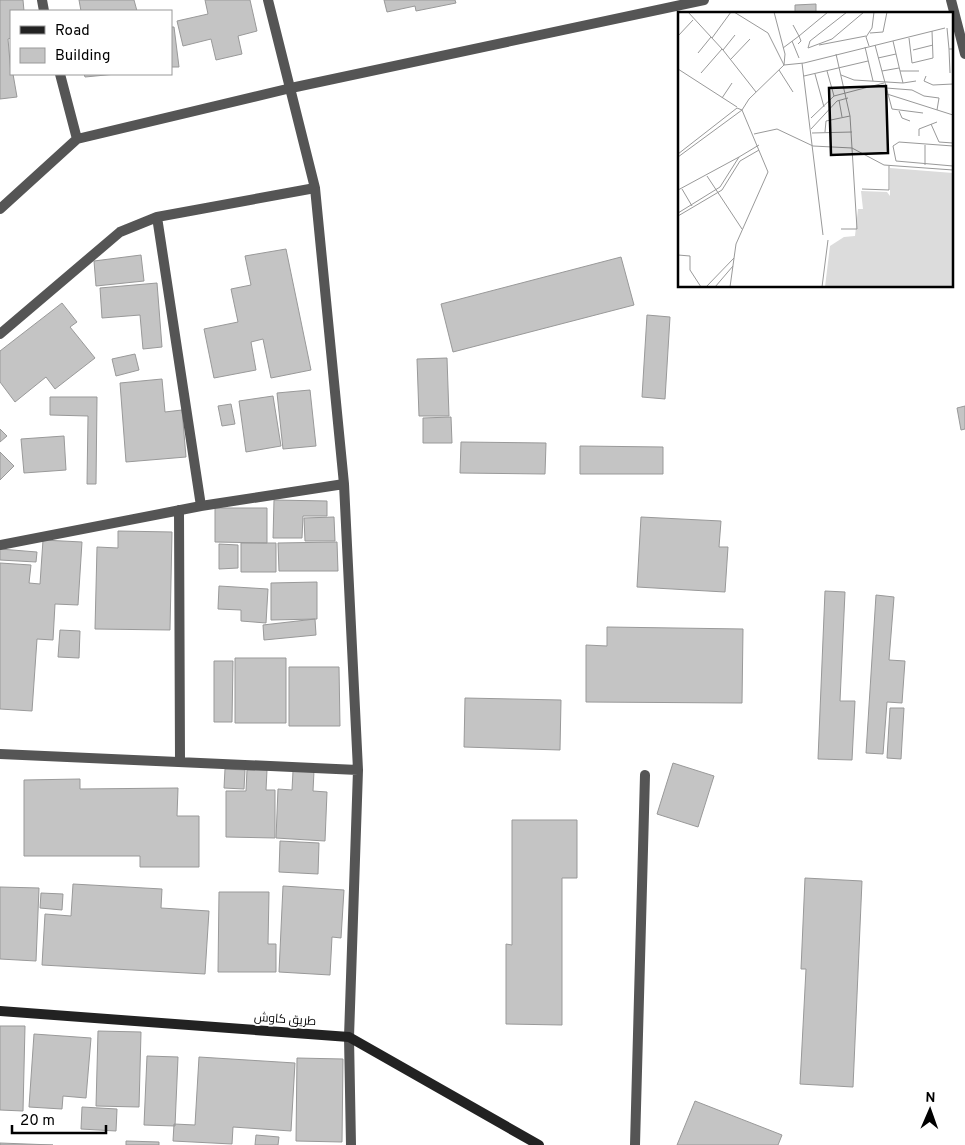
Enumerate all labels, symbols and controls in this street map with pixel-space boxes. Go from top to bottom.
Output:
legend [10,10,172,75]
inset map [678,12,952,288]
text: Road [55,22,90,41]
text: Building [55,47,110,66]
street label: طريق كاوش [253,1010,317,1030]
north arrow [905,1085,955,1135]
text: N [925,1090,936,1107]
scale bar [12,1102,106,1134]
text: 20 m [20,1112,55,1131]

